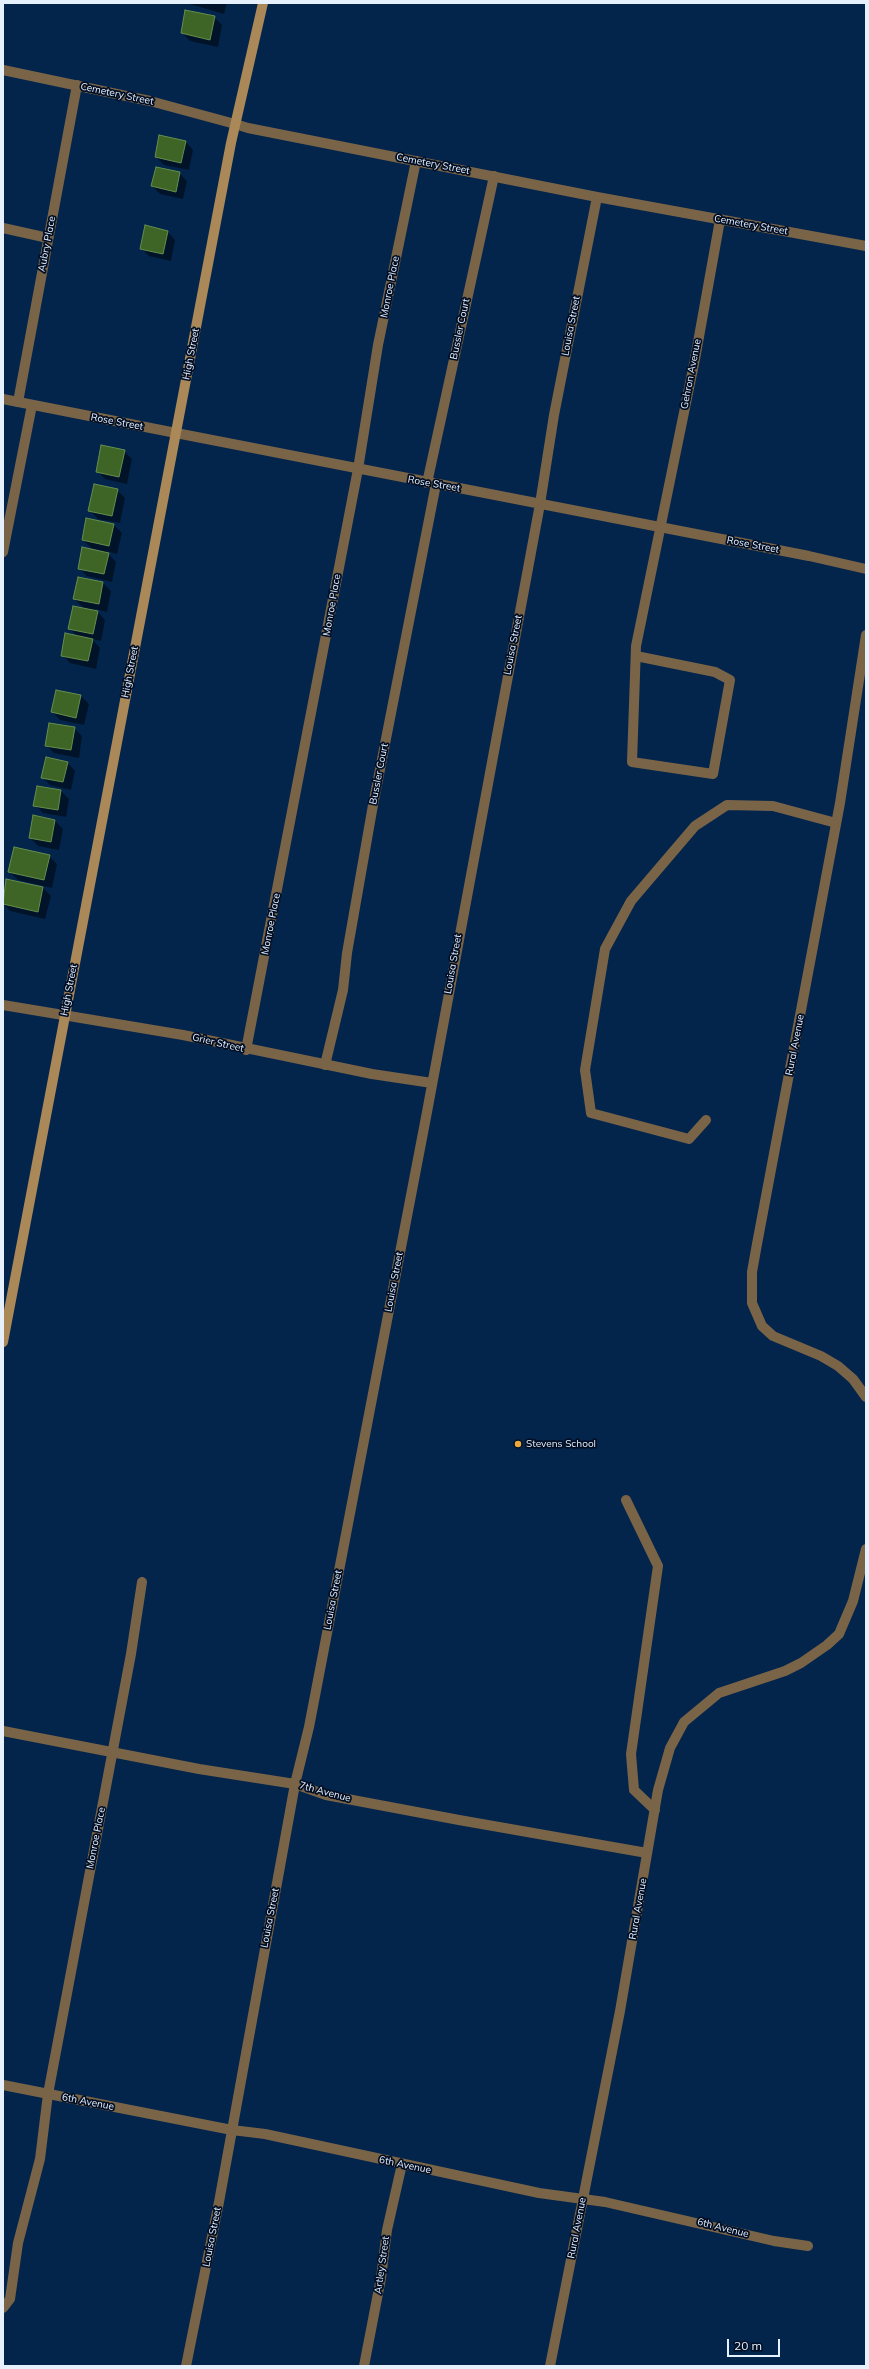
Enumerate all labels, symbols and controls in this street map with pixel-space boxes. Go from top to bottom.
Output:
street label: Cemetery Street [79,80,155,108]
street label: Cemetery Street [395,151,471,177]
street label: Cemetery Street [713,213,789,237]
street label: Aubry Place [36,215,58,273]
street label: Monroe Place [378,255,402,319]
street label: Louisa Street [559,295,583,357]
street label: Bussler Court [448,297,472,361]
street label: High Street [180,327,202,381]
street label: Gehron Avenue [678,338,704,410]
street label: Rose Street [90,411,144,433]
street label: Rose Street [407,473,461,495]
street label: Rose Street [726,534,780,556]
street label: Monroe Place [321,573,343,637]
street label: Louisa Street [501,614,525,676]
street label: High Street [119,645,141,699]
street label: Bussler Court [367,742,391,806]
street label: Monroe Place [259,892,283,956]
street label: Louisa Street [442,933,464,995]
street label: High Street [58,963,80,1017]
street label: Rural Avenue [783,1013,807,1077]
street label: Grier Street [191,1031,245,1055]
street label: Louisa Street [382,1251,406,1313]
place label: Stevens School [526,1438,596,1450]
marker: Stevens School [513,1439,523,1449]
street label: Louisa Street [321,1569,345,1631]
street label: 7th Avenue [298,1779,352,1805]
street label: Monroe Place [84,1806,108,1870]
street label: Rural Avenue [627,1877,649,1941]
street label: Louisa Street [258,1887,282,1949]
street label: 6th Avenue [61,2091,115,2113]
street label: 6th Avenue [378,2154,432,2176]
street label: Rural Avenue [565,2196,589,2260]
street label: Louisa Street [200,2206,224,2268]
street label: 6th Avenue [696,2216,750,2240]
street label: Artley Street [372,2235,392,2295]
scale bar [729,2331,782,2357]
text: 20 m [734,2338,762,2353]

